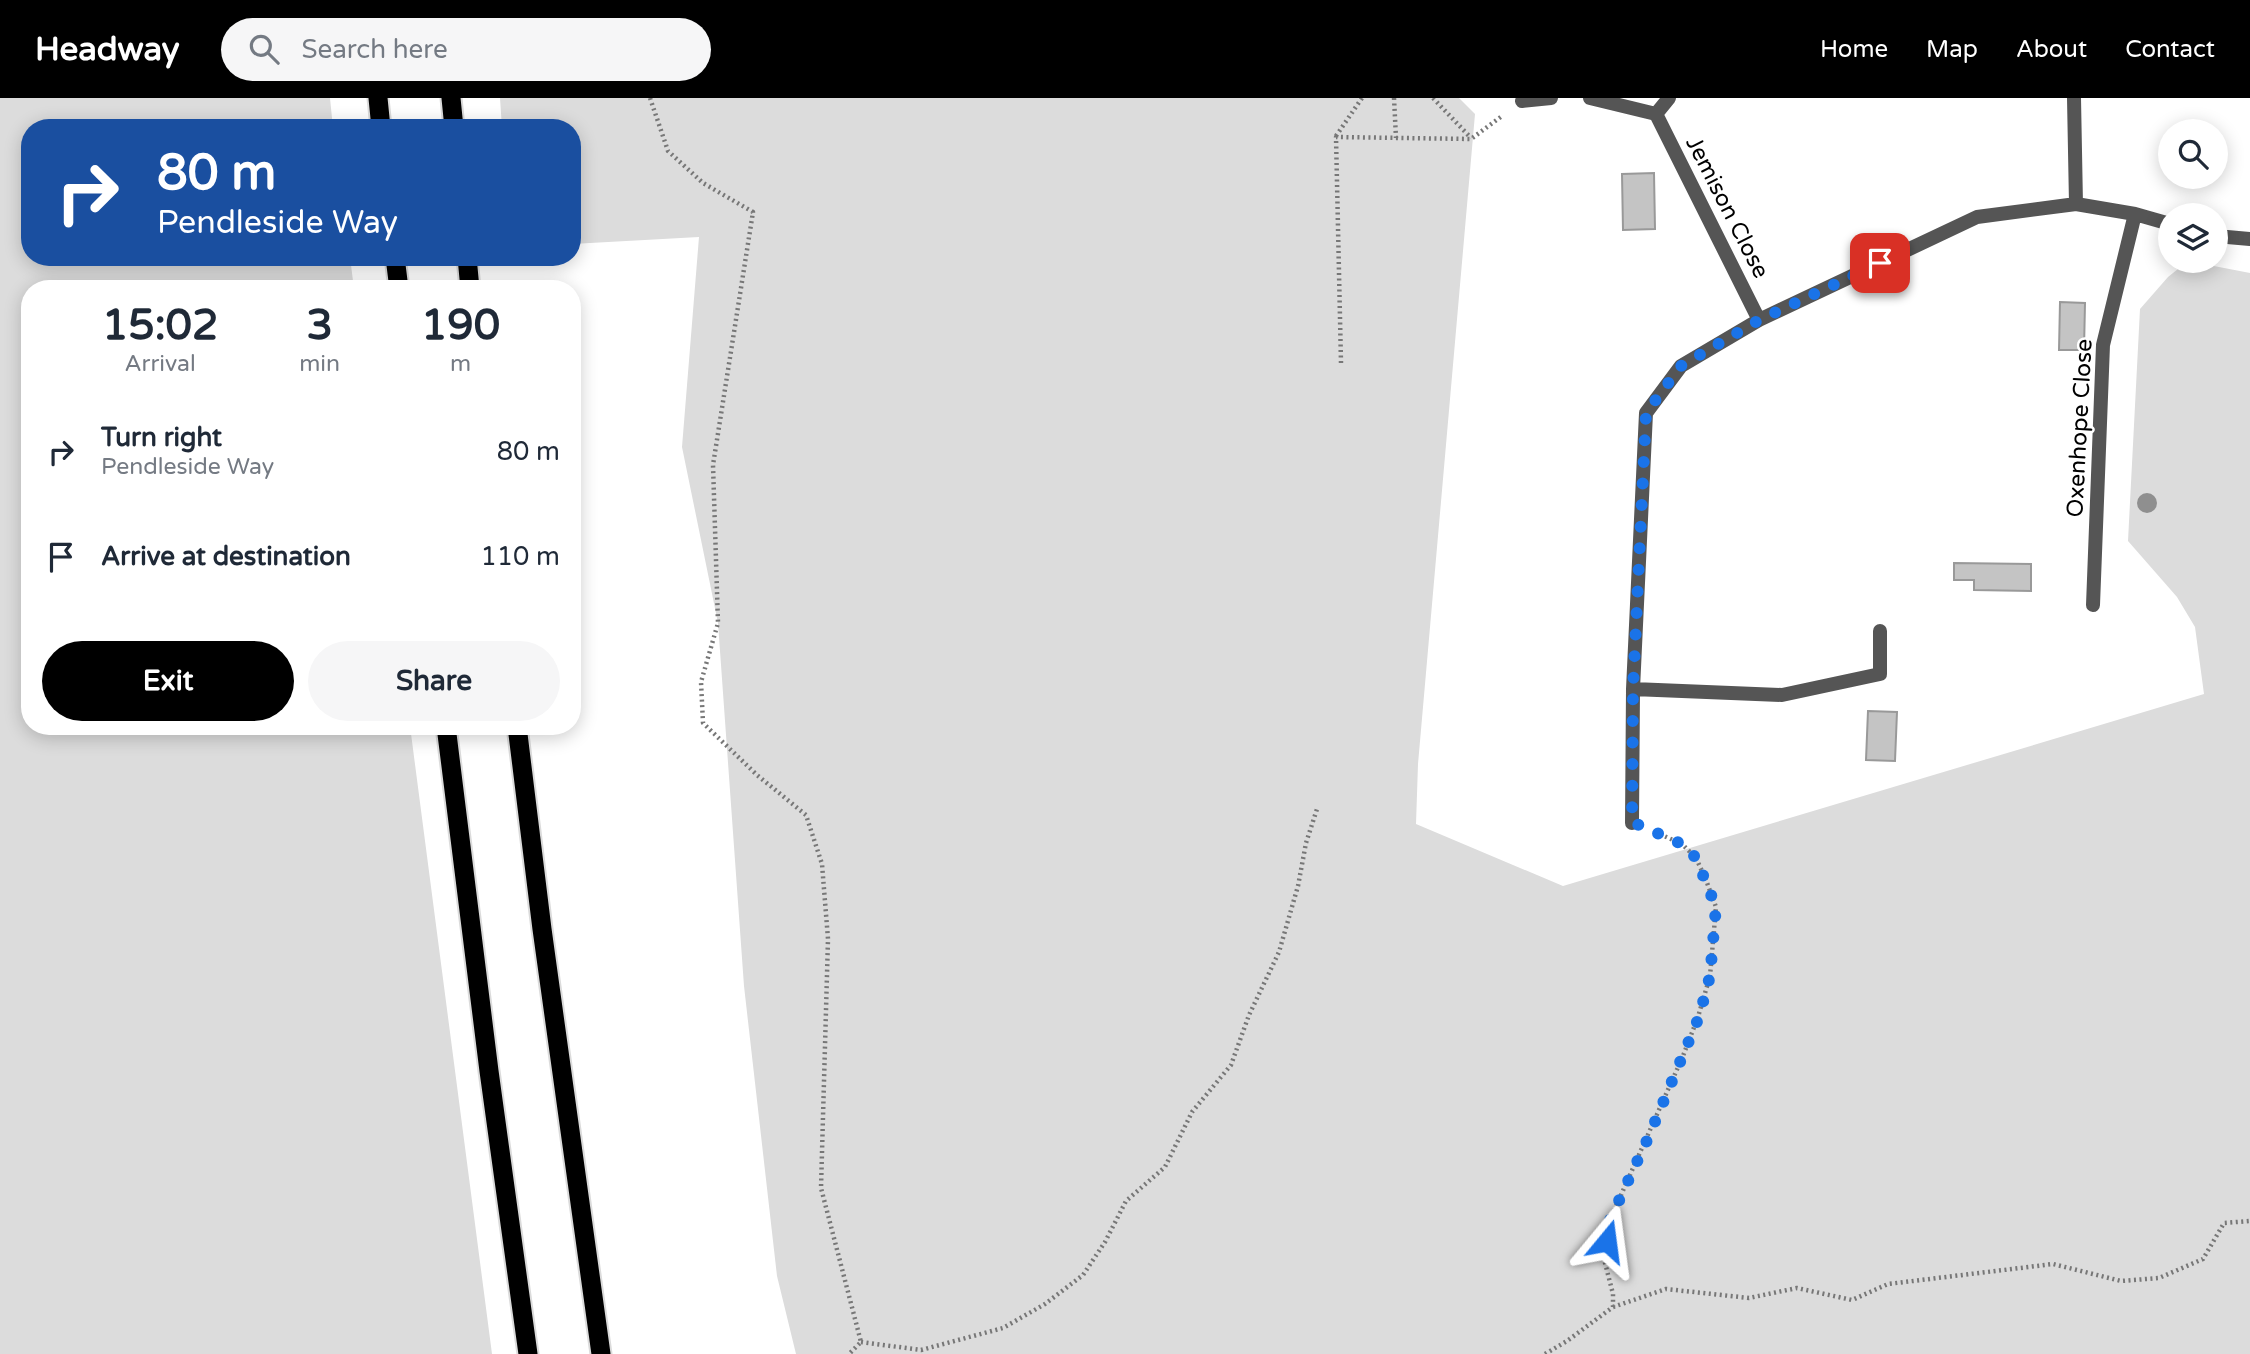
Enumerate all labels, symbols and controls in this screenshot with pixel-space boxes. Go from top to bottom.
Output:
search box [221,18,711,81]
text: Headway [35,30,179,69]
icon: search [245,30,283,68]
text: Search here [301,34,448,65]
text: Home [1820,35,1888,64]
text: Map [1926,35,1978,64]
text: About [2016,35,2087,64]
text: Contact [2125,35,2215,64]
map controls [2158,119,2228,273]
button: search [2158,119,2228,189]
street label: Jemison Close [1679,132,1775,283]
text: 80 m [157,144,276,203]
icon: right [42,147,133,238]
button: layers [2158,203,2228,273]
text: Pendleside Way [157,204,398,242]
pin [1850,233,1910,293]
icon: arrive [1861,244,1899,282]
text: 15:02 [102,300,218,351]
text: 3 [306,300,333,351]
text: 190 [421,300,500,351]
street label: Oxenhope Close [2061,338,2099,518]
text: Arrival [125,350,196,378]
text: min [299,350,340,378]
text: m [450,350,471,378]
text: Turn right [101,422,222,453]
icon: right [42,433,80,471]
text: 80 m [497,436,560,467]
text: Pendleside Way [101,453,274,481]
icon: arrive [42,538,80,576]
text: Arrive at destination [101,541,351,572]
text: 110 m [480,541,560,572]
button: Exit [42,641,294,721]
button: Share [308,641,560,721]
position arrow [1570,1204,1644,1278]

